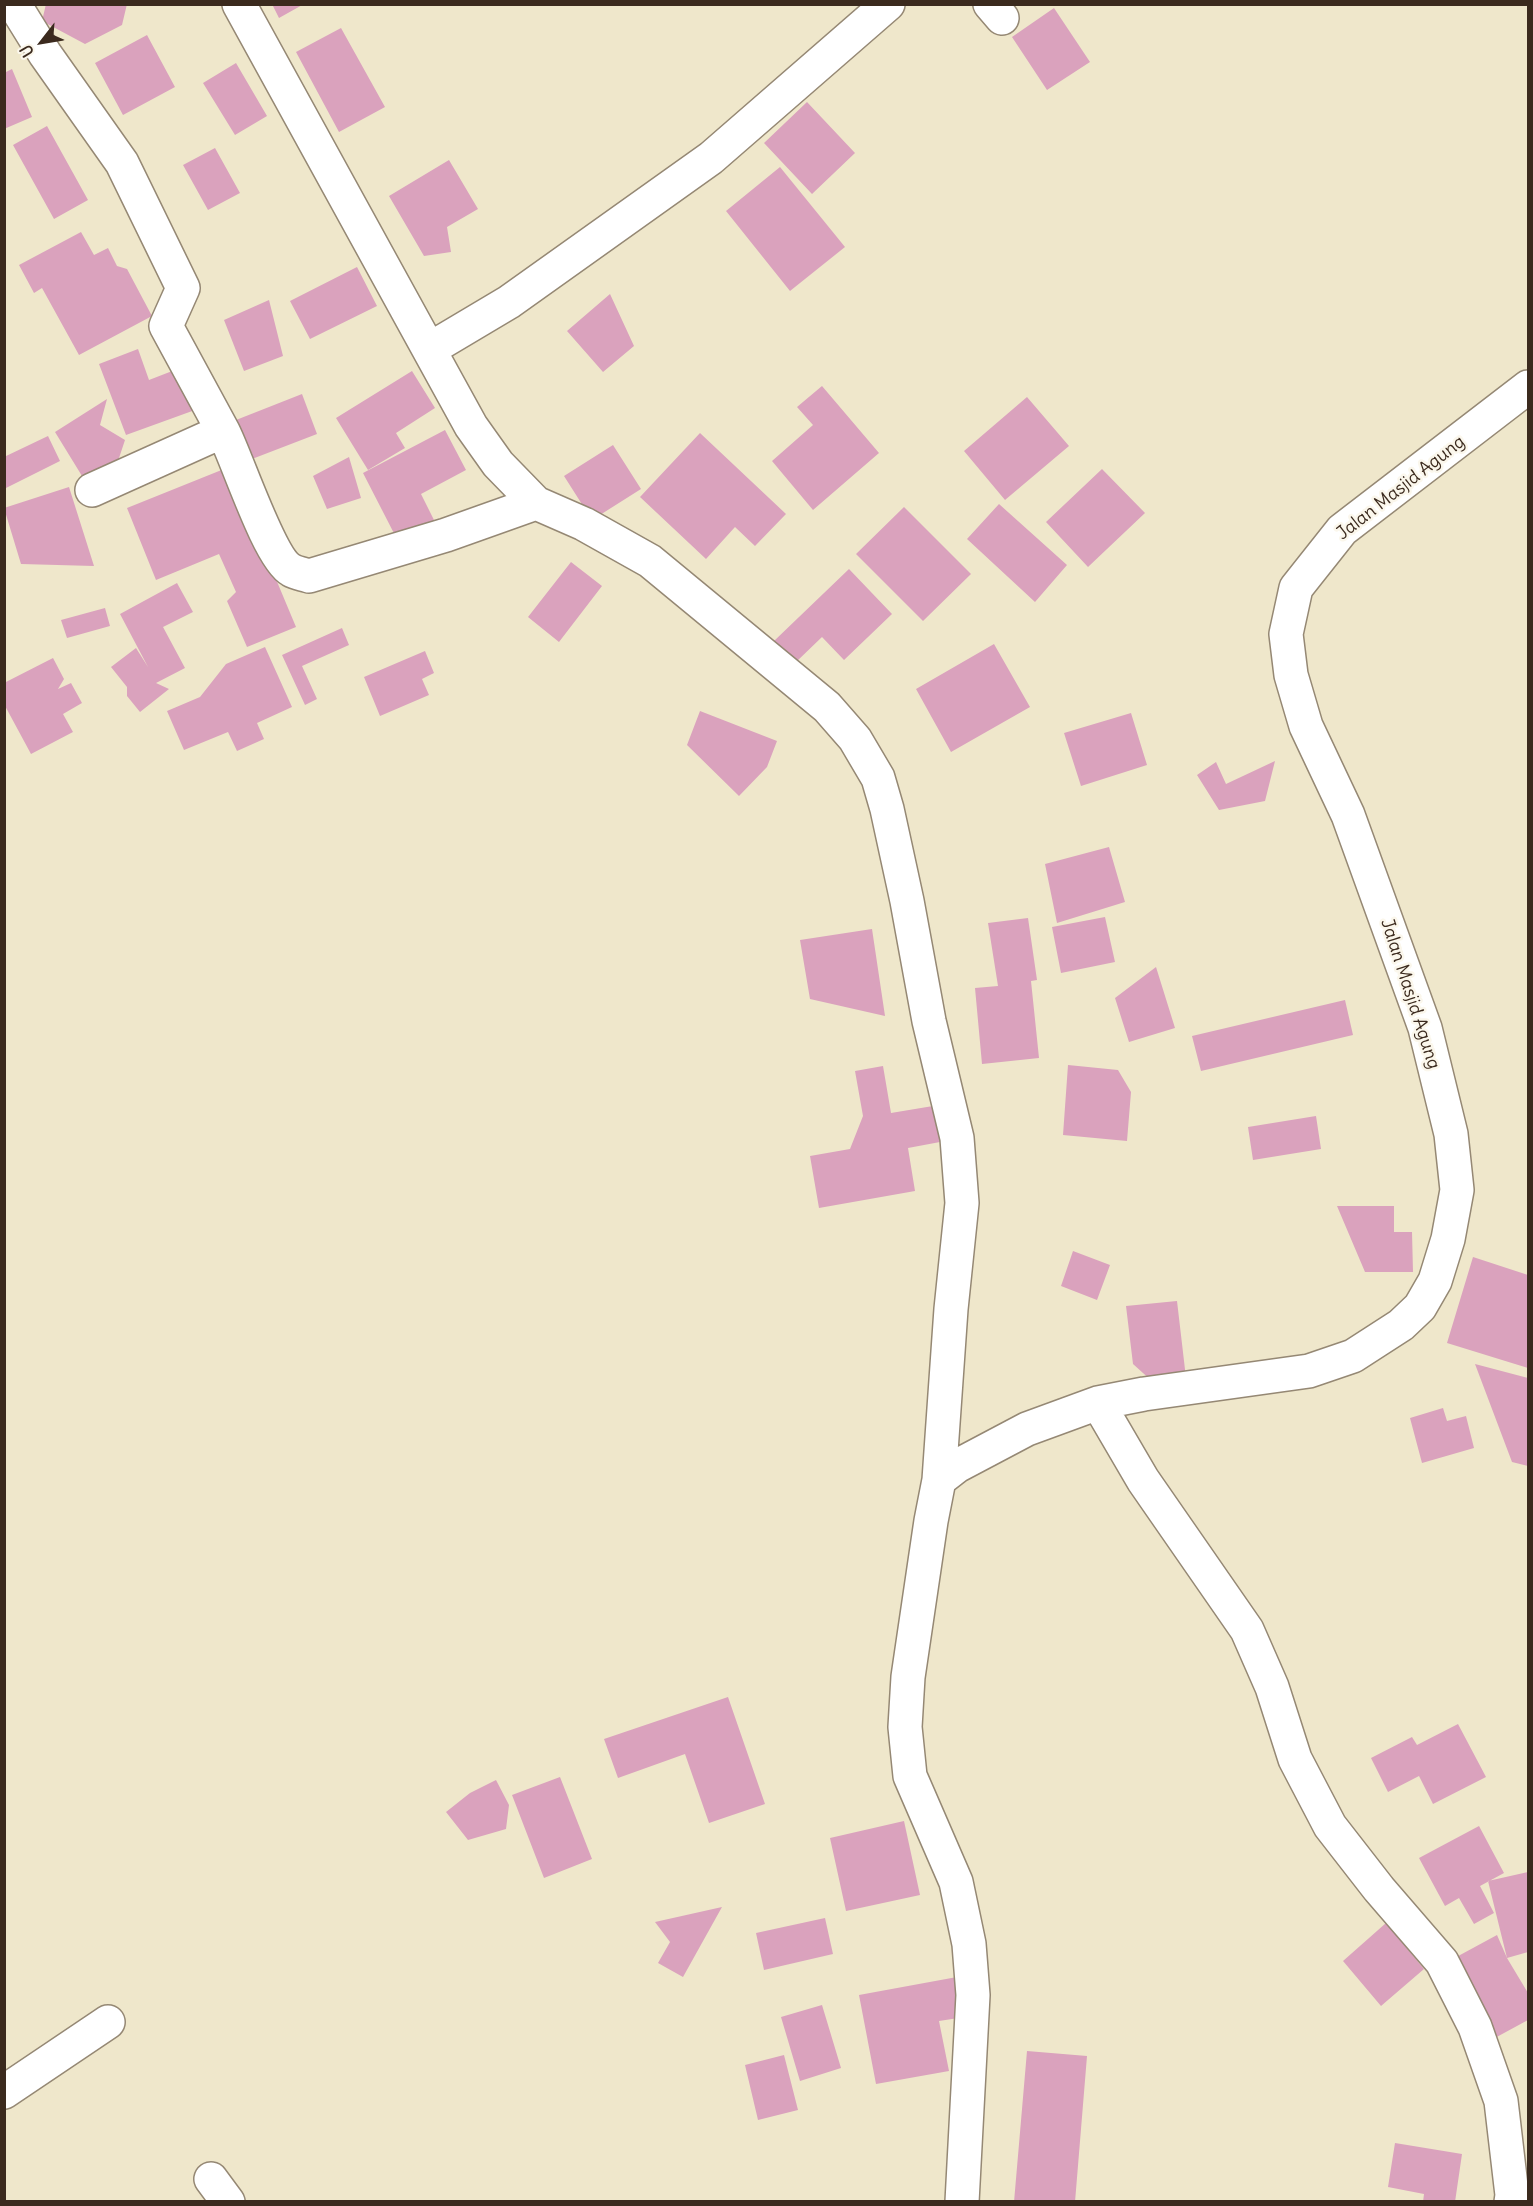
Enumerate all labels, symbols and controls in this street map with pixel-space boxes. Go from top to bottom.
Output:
north arrow [12,12,72,72]
text: U [15,41,38,61]
street label: Jalan Masjid Agung [1333,431,1469,545]
street label: Jalan Masjid Agung [1375,916,1445,1072]

